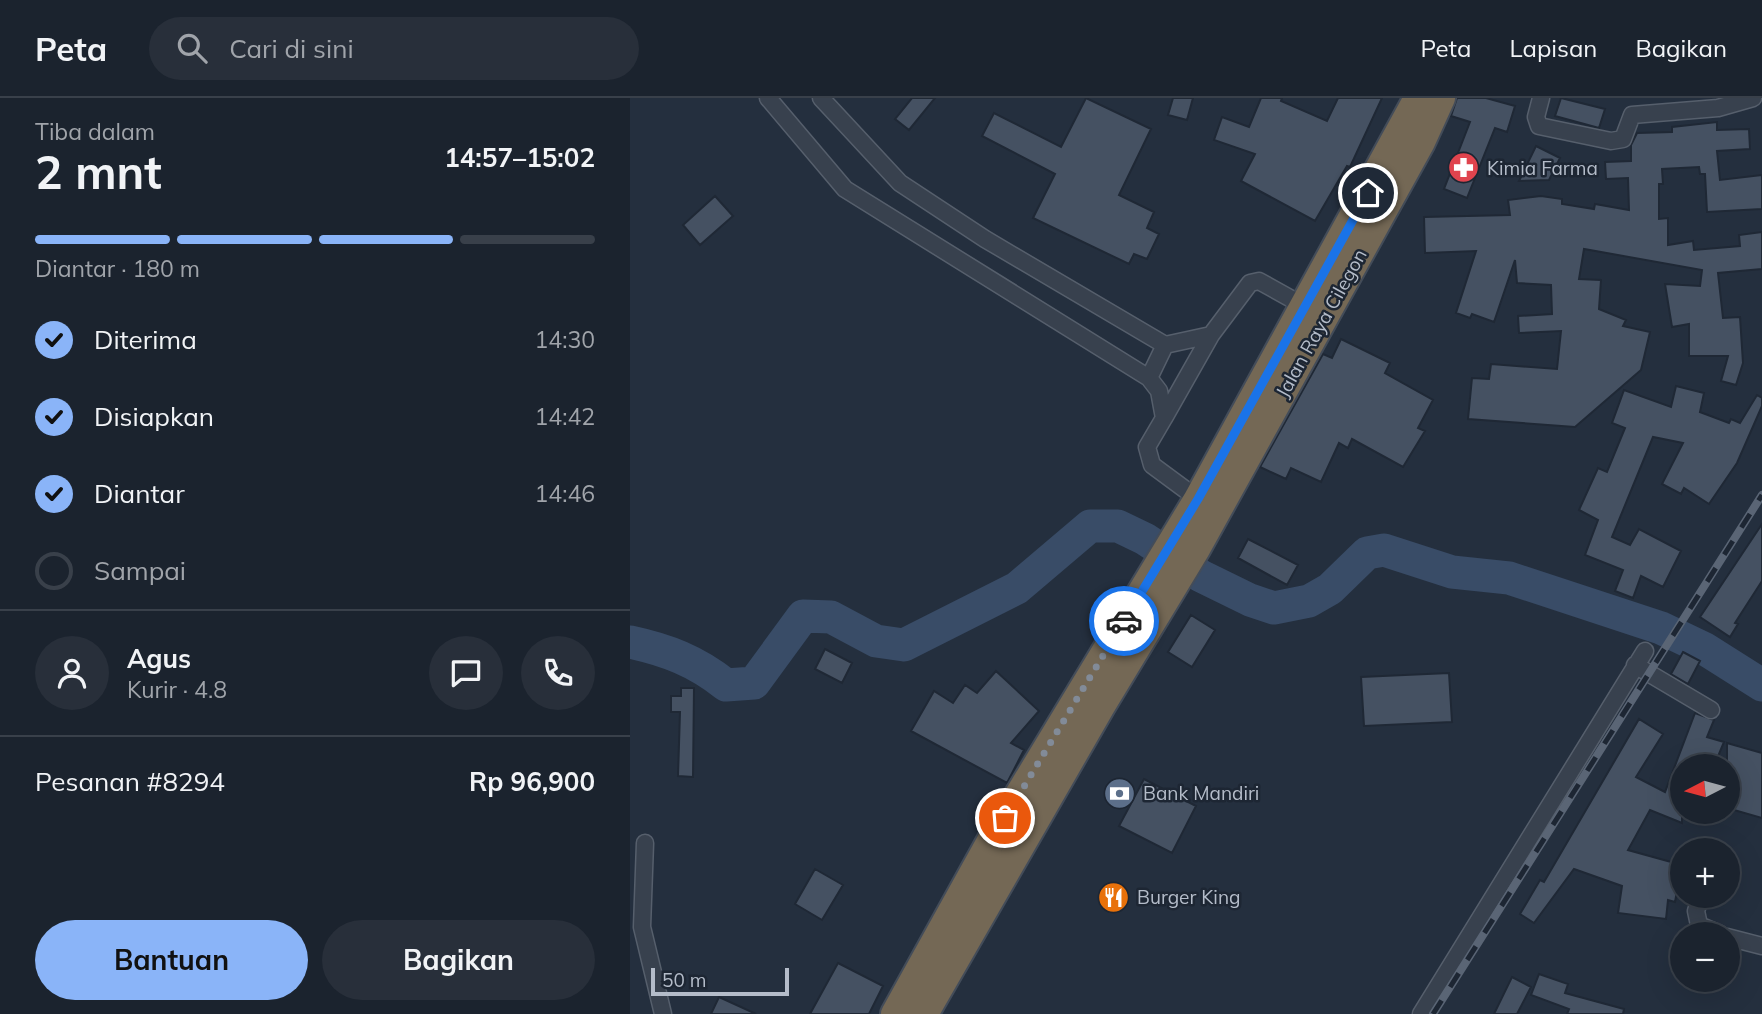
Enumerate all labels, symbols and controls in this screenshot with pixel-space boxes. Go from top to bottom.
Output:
search box [149,17,639,80]
text: Peta [35,28,107,69]
icon: search [173,29,211,67]
text: Cari di sini [229,32,354,65]
text: Peta [1420,33,1471,63]
text: Lapisan [1509,33,1597,63]
text: Bagikan [1635,33,1727,63]
text: Tiba dalam [35,117,155,146]
text: 14:57–15:02 [444,141,595,174]
text: 2 mnt [35,143,162,201]
pharmacy icon: Kimia Farma [1447,151,1481,185]
place label: Kimia Farma [1487,156,1598,180]
pin [1338,163,1398,223]
icon: home [1349,174,1387,212]
street label: Jalan Raya Cilegon [1270,245,1372,401]
text: Diantar · 180 m [35,254,200,283]
icon: check [35,321,73,359]
text: Diterima [94,323,197,356]
text: 14:30 [535,325,595,354]
icon: check [35,398,73,436]
text: Disiapkan [94,400,214,433]
text: 14:42 [535,402,595,431]
icon: check [35,475,73,513]
text: Diantar [94,477,185,510]
text: 14:46 [535,479,595,508]
text: Sampai [94,554,186,587]
courier [1089,586,1159,656]
icon: car [1105,602,1143,640]
button: person [35,636,109,710]
button: chat [429,636,503,710]
button: phone [521,636,595,710]
text: Agus [127,642,191,675]
text: Kurir · 4.8 [127,675,227,704]
north arrow [1670,754,1740,824]
map controls [1670,754,1740,992]
text: Pesanan #8294 [35,765,225,798]
text: Rp 96,900 [469,765,595,798]
bank icon: Bank Mandiri [1103,776,1137,810]
place label: Bank Mandiri [1143,781,1259,805]
pin [975,788,1035,848]
icon: bag [986,799,1024,837]
button: + [1670,838,1740,908]
restaurant icon: Burger King [1097,880,1131,914]
place label: Burger King [1137,885,1240,909]
button: Bantuan [35,920,308,1000]
button: Bagikan [322,920,595,1000]
button: − [1670,922,1740,992]
scale bar [651,965,789,997]
text: 50 m [662,968,706,992]

